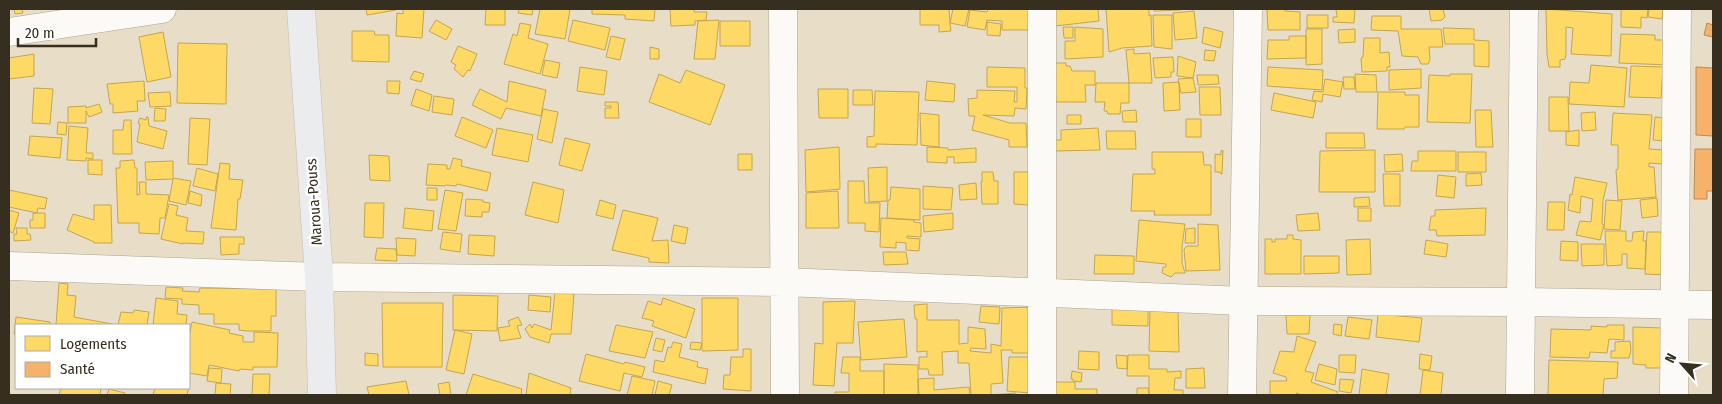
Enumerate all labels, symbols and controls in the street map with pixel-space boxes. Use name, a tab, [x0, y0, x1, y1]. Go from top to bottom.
scale bar	[18, 15, 95, 47]
text: 20 m	[25, 24, 55, 42]
street label: Maroua-Pouss	[302, 158, 326, 246]
legend	[15, 324, 190, 389]
text: Logements	[60, 335, 127, 353]
north arrow	[1657, 339, 1707, 389]
text: N	[1661, 351, 1680, 366]
text: Santé	[60, 360, 95, 378]

